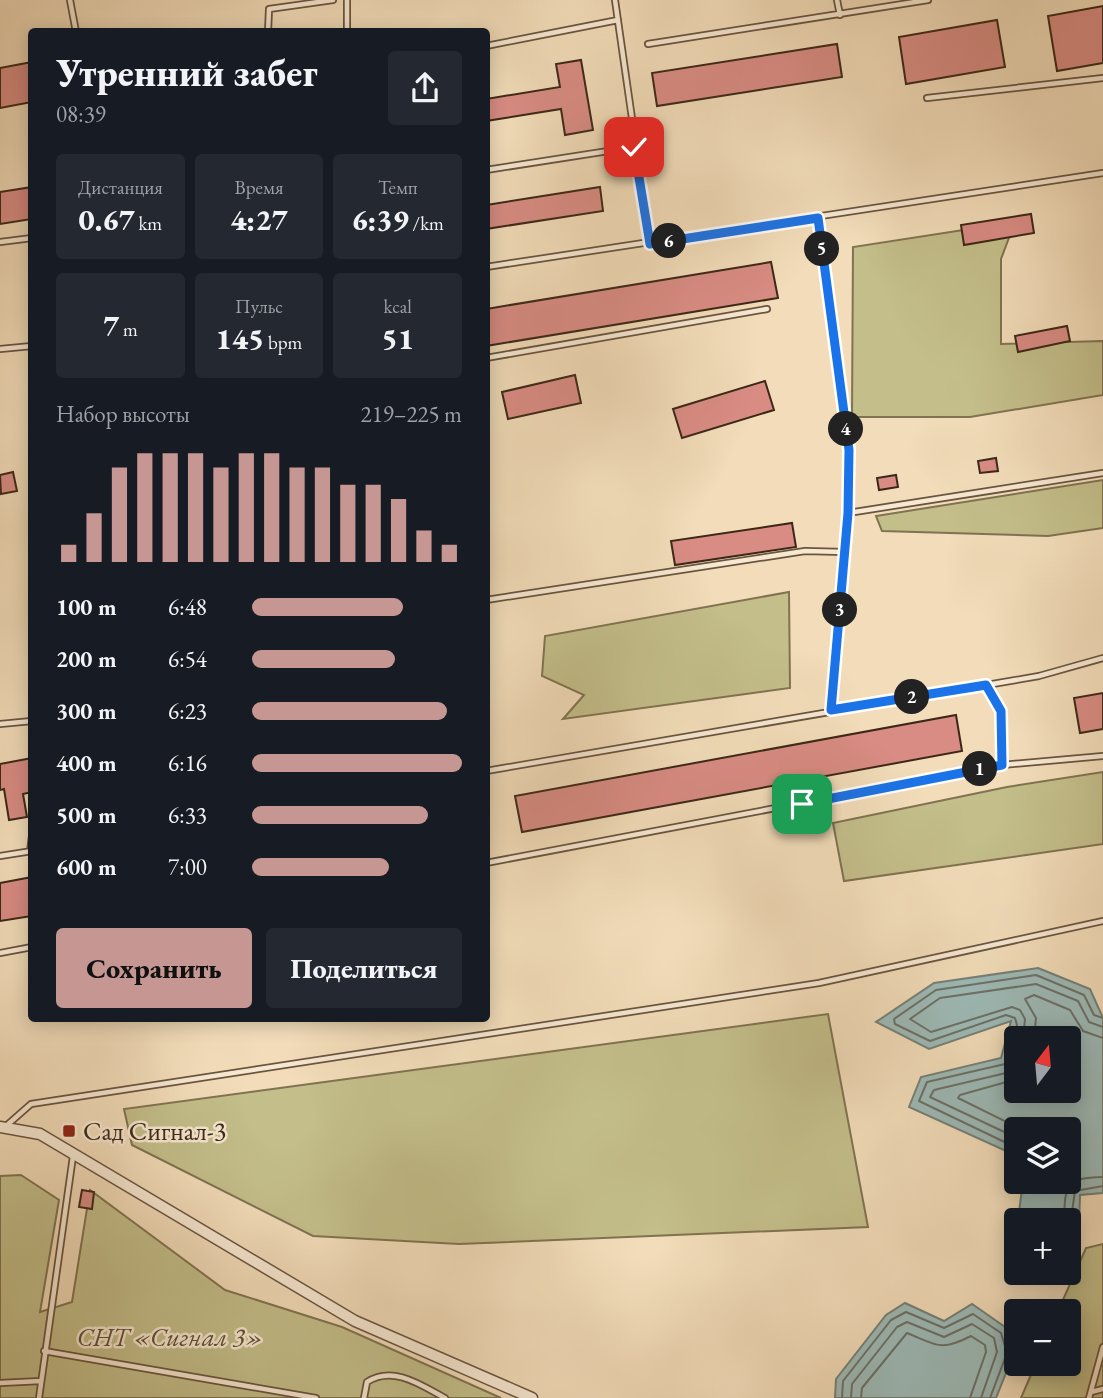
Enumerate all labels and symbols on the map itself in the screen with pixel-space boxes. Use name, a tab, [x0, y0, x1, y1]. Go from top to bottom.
pin	[604, 117, 664, 177]
pin: 6	[652, 224, 686, 258]
pin: 5	[804, 232, 840, 266]
pin: 4	[828, 412, 864, 446]
pin: 3	[822, 592, 858, 628]
pin: 2	[894, 680, 930, 714]
pin: 1	[962, 752, 998, 786]
pin	[772, 774, 832, 834]
north arrow	[1004, 1026, 1082, 1102]
place label: Сад Сигнал-3	[83, 1114, 226, 1148]
marker: Сад Сигнал-3	[61, 1123, 77, 1139]
park label: СНТ «Сигнал 3»	[77, 1320, 263, 1354]

